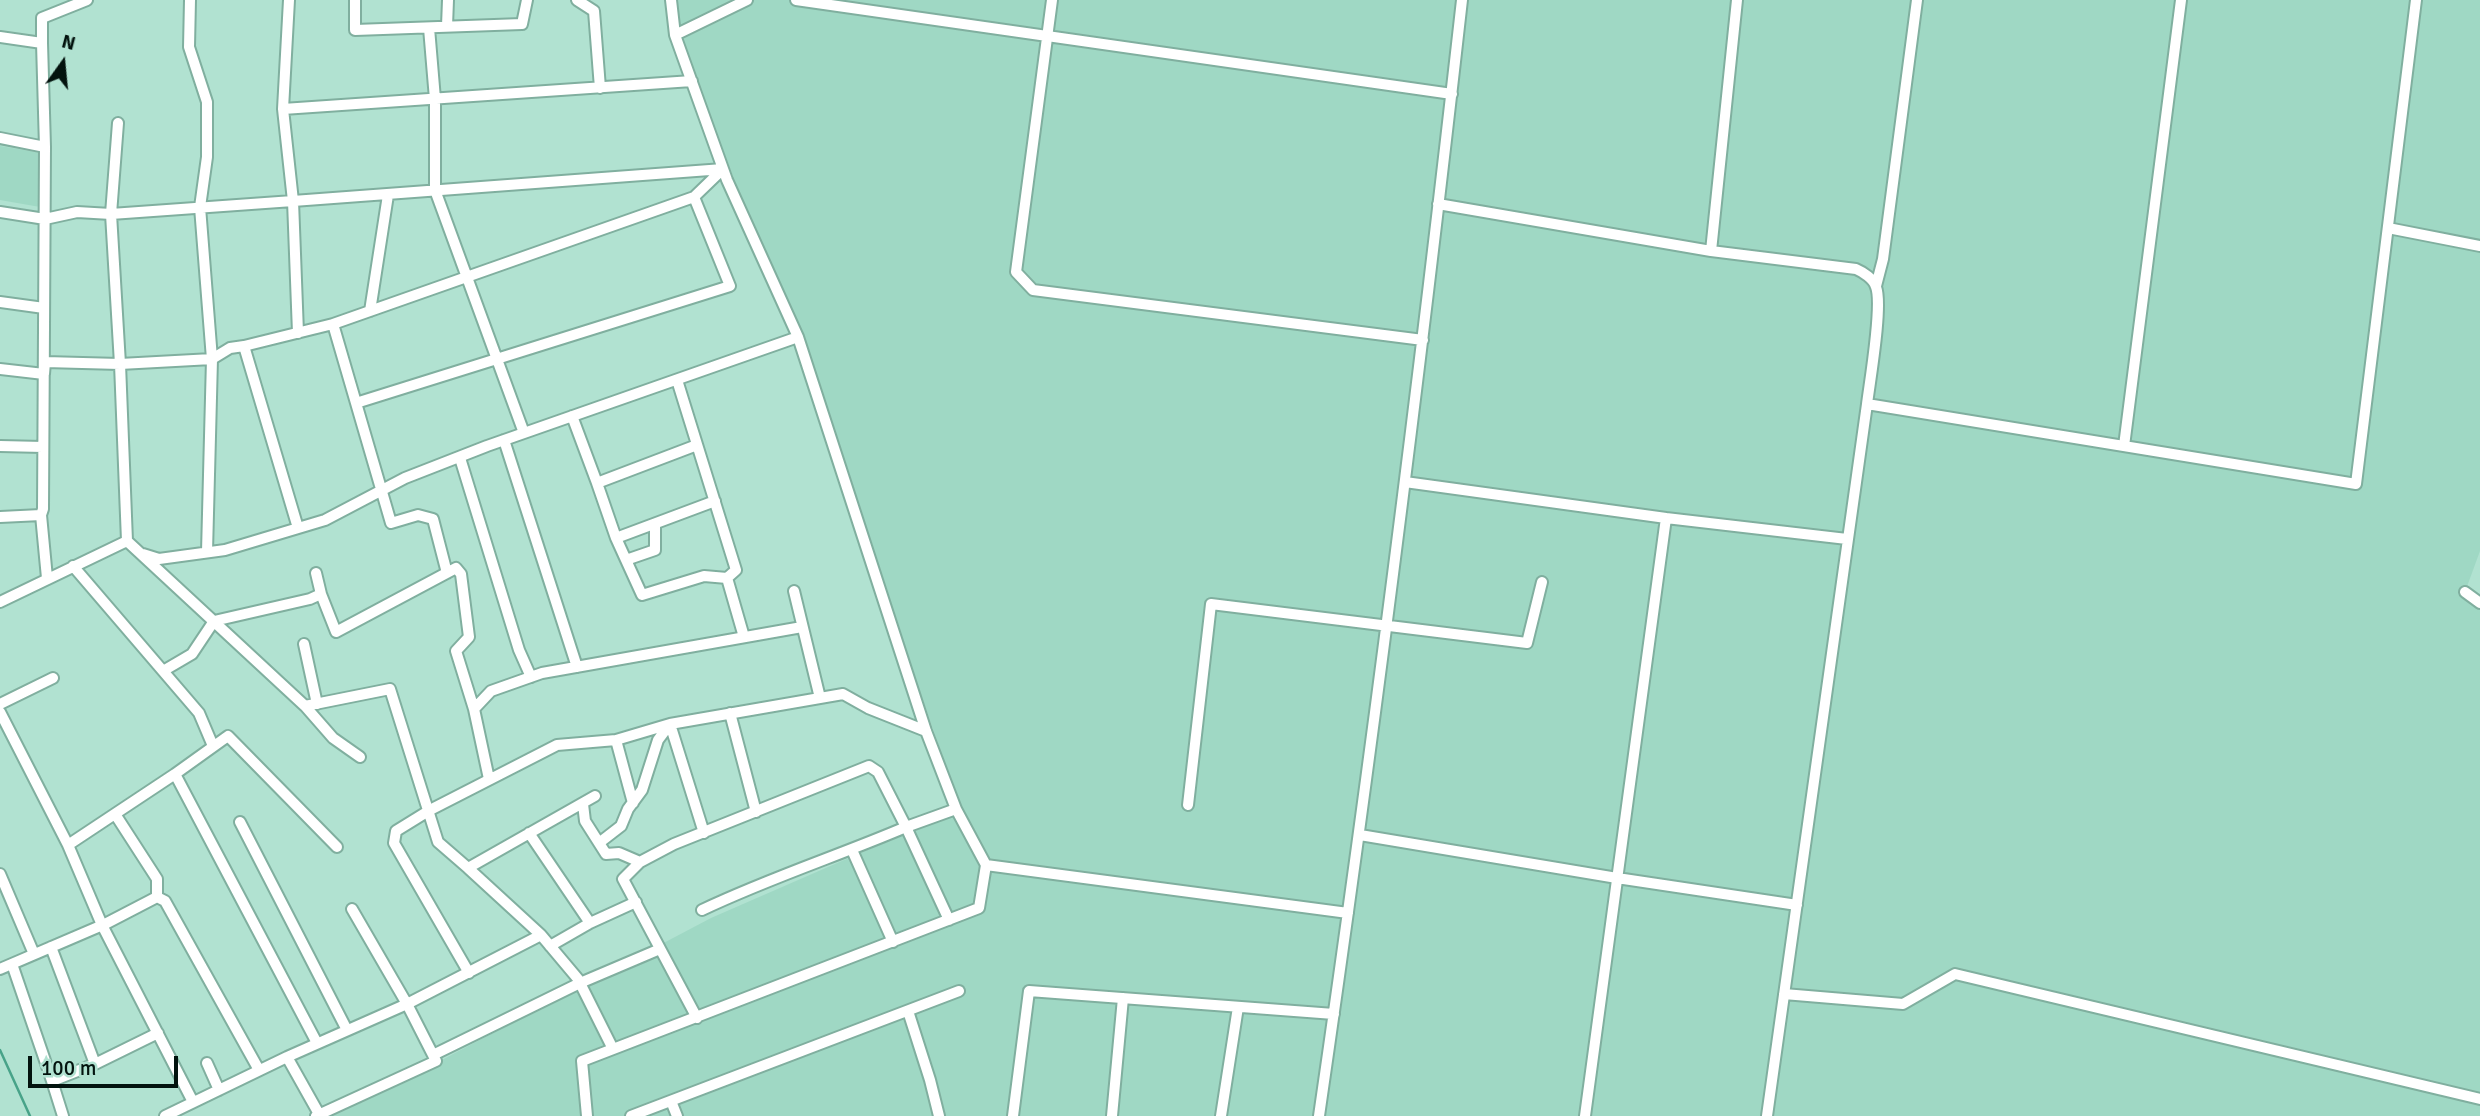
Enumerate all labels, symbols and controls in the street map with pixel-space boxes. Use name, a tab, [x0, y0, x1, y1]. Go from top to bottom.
north arrow	[28, 28, 98, 98]
text: N	[59, 29, 78, 56]
scale bar	[32, 1042, 182, 1086]
text: 100 m	[41, 1055, 96, 1081]

